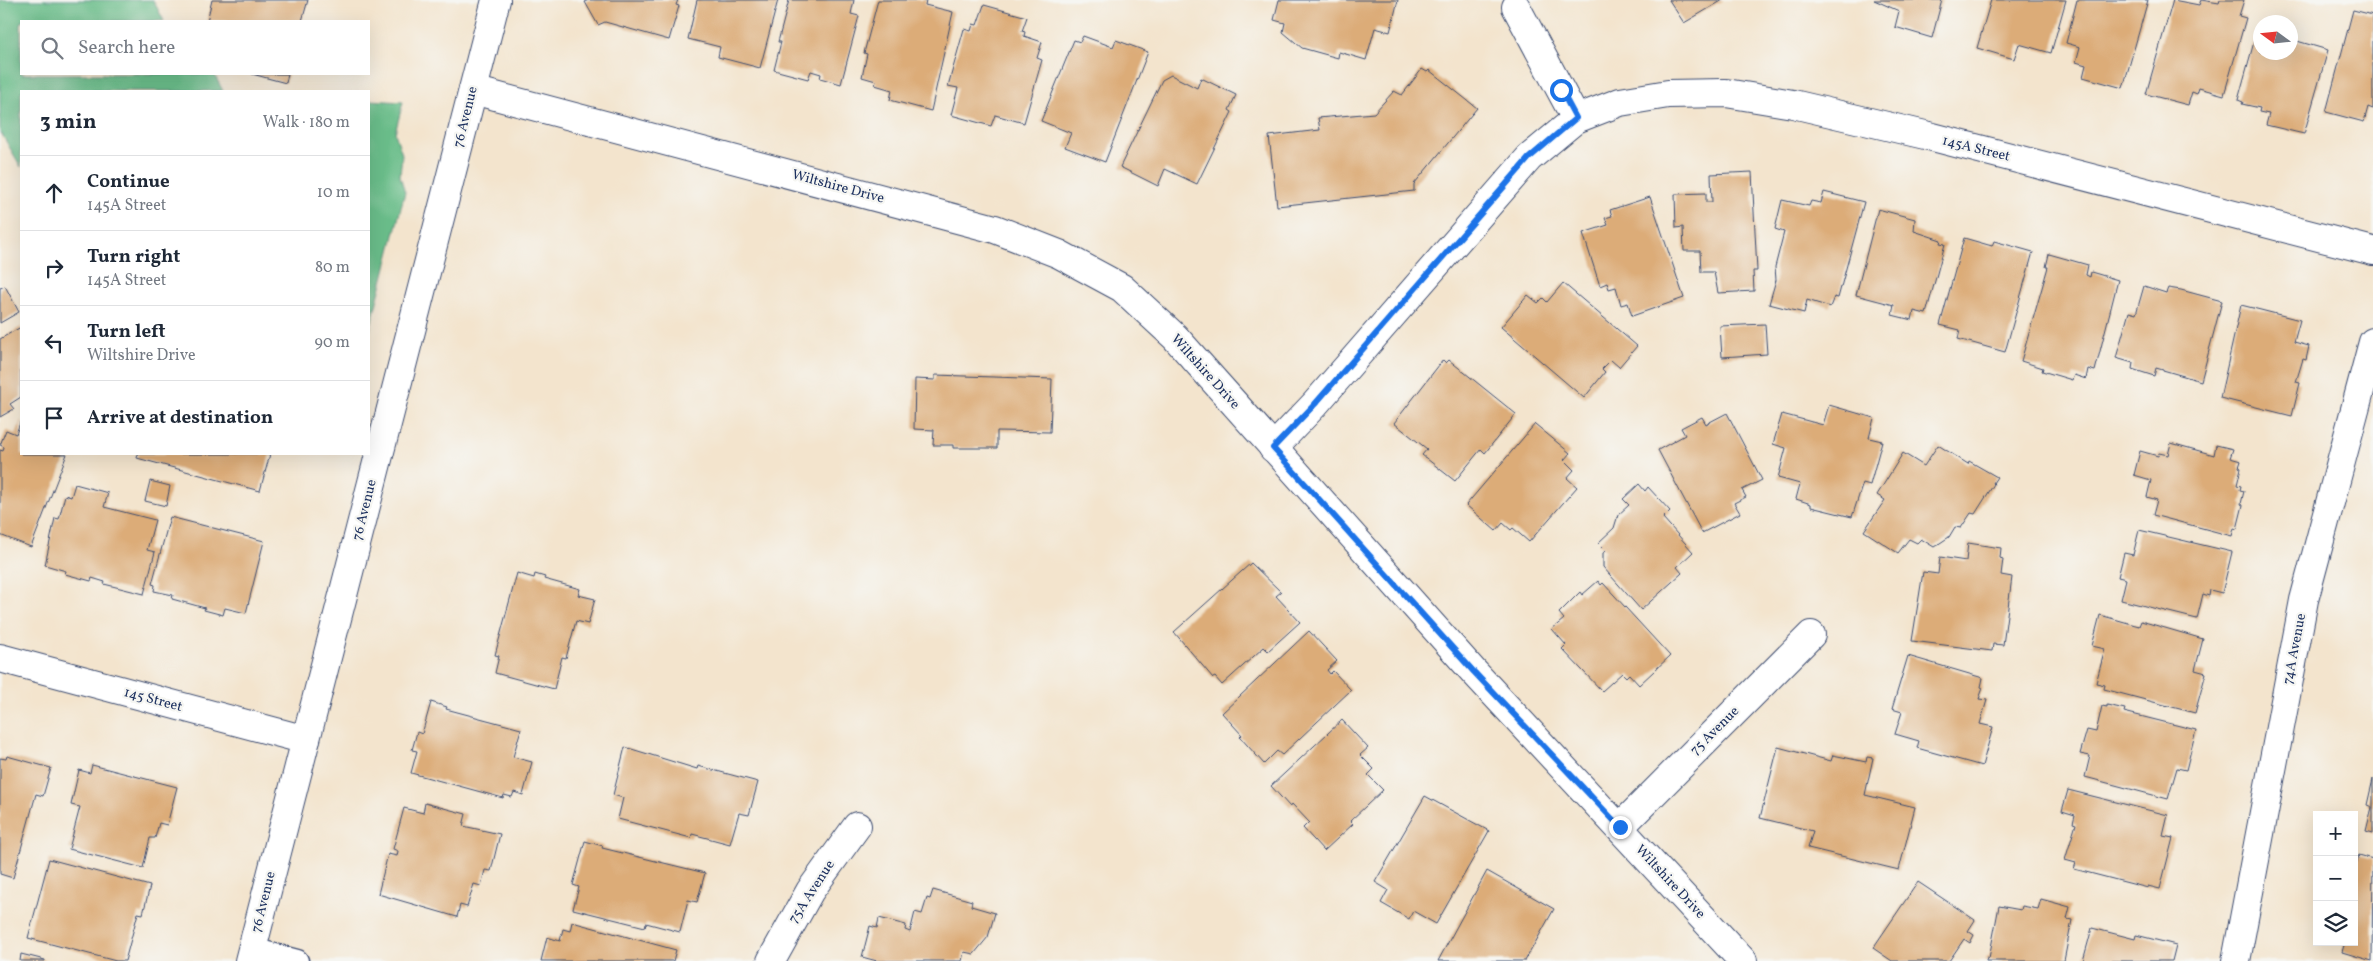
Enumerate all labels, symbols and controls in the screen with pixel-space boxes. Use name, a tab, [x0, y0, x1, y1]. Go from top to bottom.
north arrow	[2253, 15, 2298, 60]
search box	[20, 20, 370, 75]
icon: search	[38, 34, 66, 62]
text: Search here	[78, 35, 175, 61]
route start	[1550, 79, 1573, 102]
street label: 76 Avenue	[449, 84, 483, 150]
text: 3 min	[40, 108, 96, 137]
text: Walk · 180 m	[263, 112, 350, 134]
street label: 145A Street	[1940, 131, 2012, 167]
street label: Wiltshire Drive	[790, 166, 887, 209]
text: Continue	[87, 169, 170, 195]
icon: ahead	[40, 179, 68, 207]
text: 10 m	[317, 182, 350, 204]
text: 145A Street	[87, 195, 166, 217]
text: Turn right	[87, 244, 180, 270]
icon: right	[40, 254, 68, 282]
text: 80 m	[315, 257, 350, 279]
text: 145A Street	[87, 270, 166, 292]
text: Turn left	[87, 319, 166, 345]
icon: left	[40, 329, 68, 357]
street label: Wiltshire Drive	[1166, 330, 1244, 414]
text: 90 m	[314, 332, 350, 354]
text: Wiltshire Drive	[87, 345, 196, 367]
icon: arrive	[40, 404, 68, 432]
text: Arrive at destination	[87, 405, 273, 431]
street label: 76 Avenue	[348, 477, 382, 543]
street label: 74A Avenue	[2279, 611, 2311, 686]
street label: 145 Street	[122, 683, 184, 717]
street label: 75 Avenue	[1686, 702, 1744, 760]
map controls	[2313, 811, 2358, 946]
button: +	[2313, 811, 2358, 856]
route end	[1609, 816, 1632, 839]
street label: Wiltshire Drive	[1631, 841, 1710, 923]
street label: 75A Avenue	[784, 856, 840, 927]
button: −	[2313, 856, 2358, 901]
street label: 76 Avenue	[247, 869, 281, 935]
button: layers	[2313, 901, 2358, 946]

